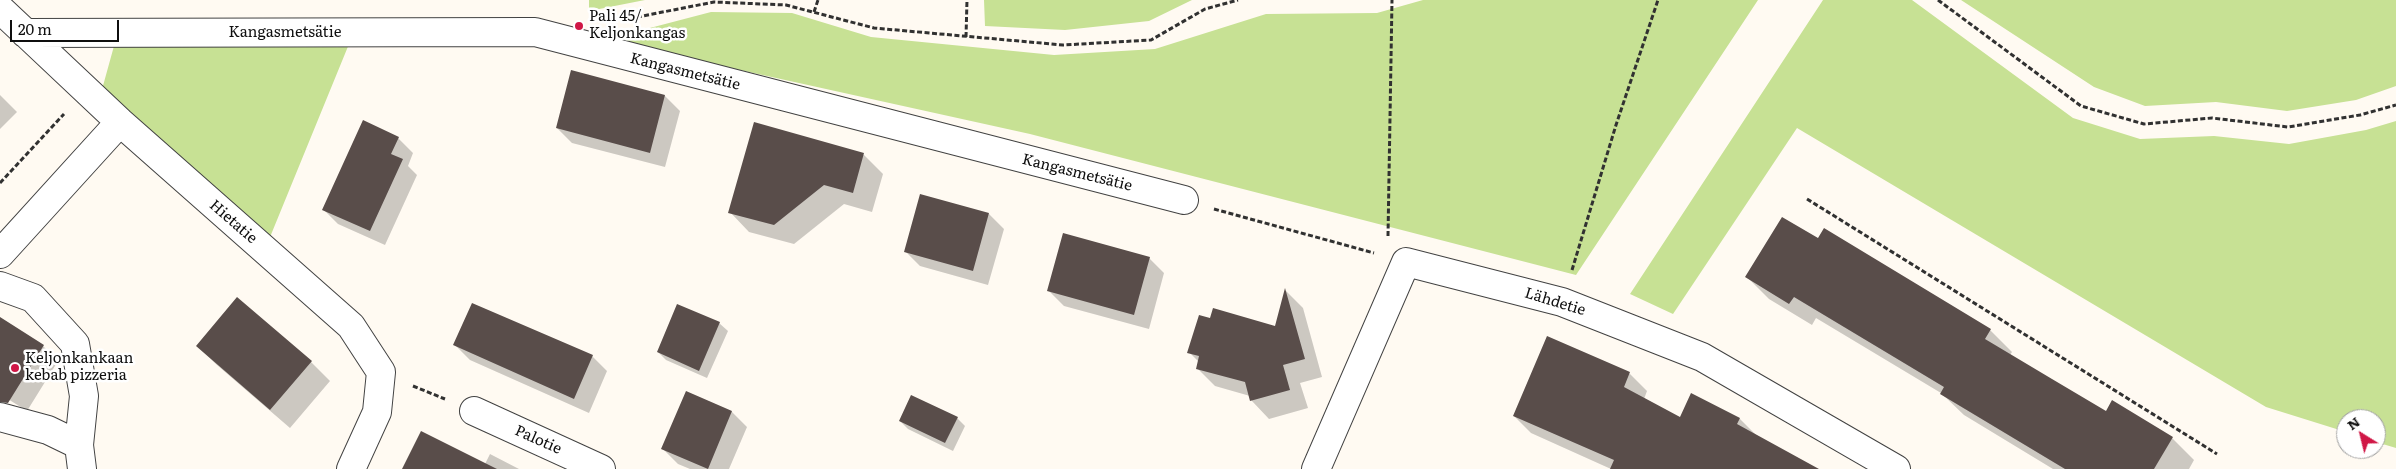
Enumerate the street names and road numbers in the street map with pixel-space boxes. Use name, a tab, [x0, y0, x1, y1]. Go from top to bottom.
street label: Kangasmetsätie	[229, 24, 341, 42]
street label: Kangasmetsätie	[628, 50, 742, 94]
street label: Kangasmetsätie	[1020, 151, 1134, 195]
street label: Hietatie	[205, 196, 261, 248]
street label: Lähdetie	[1522, 284, 1588, 320]
street label: Palotie	[512, 422, 564, 458]

